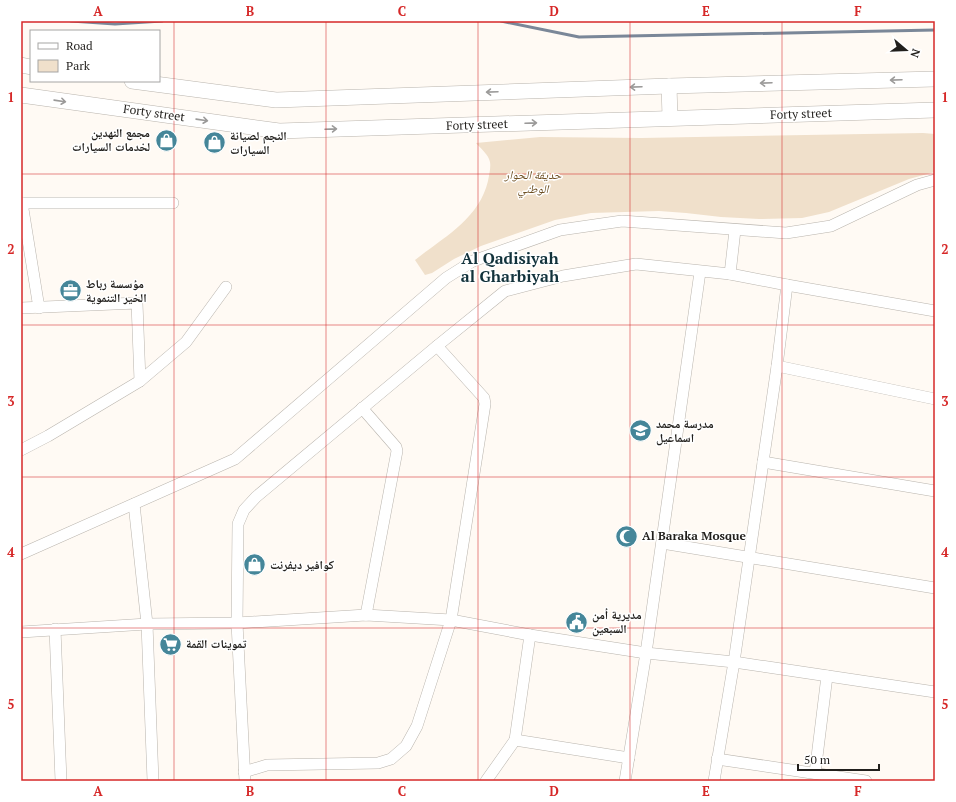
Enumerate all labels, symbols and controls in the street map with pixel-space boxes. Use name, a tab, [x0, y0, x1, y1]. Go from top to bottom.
text: A	[93, 2, 103, 20]
text: B	[246, 2, 254, 20]
text: C	[398, 2, 406, 20]
text: D	[549, 2, 559, 20]
text: E	[702, 2, 710, 20]
text: F	[854, 2, 862, 20]
legend	[30, 30, 160, 82]
north arrow	[886, 30, 926, 70]
text: Road	[66, 38, 93, 53]
text: N	[907, 47, 923, 60]
text: Park	[66, 58, 91, 73]
one-way arrow	[890, 76, 903, 83]
one-way arrow	[760, 80, 773, 87]
one-way arrow	[630, 83, 643, 91]
text: 1	[7, 88, 15, 106]
text: 1	[941, 88, 949, 106]
one-way arrow	[486, 89, 499, 96]
one-way arrow	[53, 97, 66, 105]
street label: Forty street	[122, 101, 186, 124]
street label: Forty street	[770, 105, 833, 122]
one-way arrow	[195, 116, 208, 124]
street label: Forty street	[446, 116, 509, 133]
one-way arrow	[524, 119, 537, 127]
place label: مجمع النهدين لخدمات السيارات	[72, 125, 150, 154]
one-way arrow	[324, 125, 337, 133]
shop icon: مجمع النهدين لخدمات السيارات	[153, 127, 179, 153]
place label: النجم لصيانة السيارات	[230, 128, 287, 157]
shop icon: النجم لصيانة السيارات	[202, 130, 228, 156]
park label: حديقة الحوار الوطني	[504, 167, 562, 199]
text: 2	[7, 240, 15, 258]
text: 2	[941, 240, 949, 258]
district label: Al Qadisiyah al Gharbiyah	[461, 247, 560, 287]
place label: مؤسسة رباط الخير التنموية	[86, 276, 147, 305]
office icon: مؤسسة رباط الخير التنموية	[57, 278, 83, 304]
text: 3	[7, 392, 15, 410]
text: 3	[941, 392, 949, 410]
place label: مدرسة محمد اسماعيل	[656, 416, 714, 446]
school or university icon: مدرسة محمد اسماعيل	[628, 418, 654, 444]
mosque icon: Al Baraka Mosque	[613, 523, 639, 549]
place label: Al Baraka Mosque	[642, 528, 746, 543]
text: 4	[7, 543, 15, 561]
text: 4	[941, 543, 949, 561]
shop icon: كوافير ديفرنت	[241, 552, 267, 578]
place label: كوافير ديفرنت	[270, 557, 335, 572]
place label: مديرية أمن السبعين	[592, 607, 642, 637]
public building icon: مديرية أمن السبعين	[563, 609, 589, 635]
supermarket icon: تموينات القمة	[158, 631, 184, 657]
place label: تموينات القمة	[186, 636, 247, 651]
text: 5	[7, 695, 15, 713]
text: 5	[941, 695, 949, 713]
scale bar	[798, 746, 879, 772]
text: 50 m	[804, 752, 831, 767]
text: A	[93, 782, 103, 800]
text: B	[246, 782, 254, 800]
text: C	[398, 782, 406, 800]
text: D	[549, 782, 559, 800]
text: E	[702, 782, 710, 800]
text: F	[854, 782, 862, 800]

